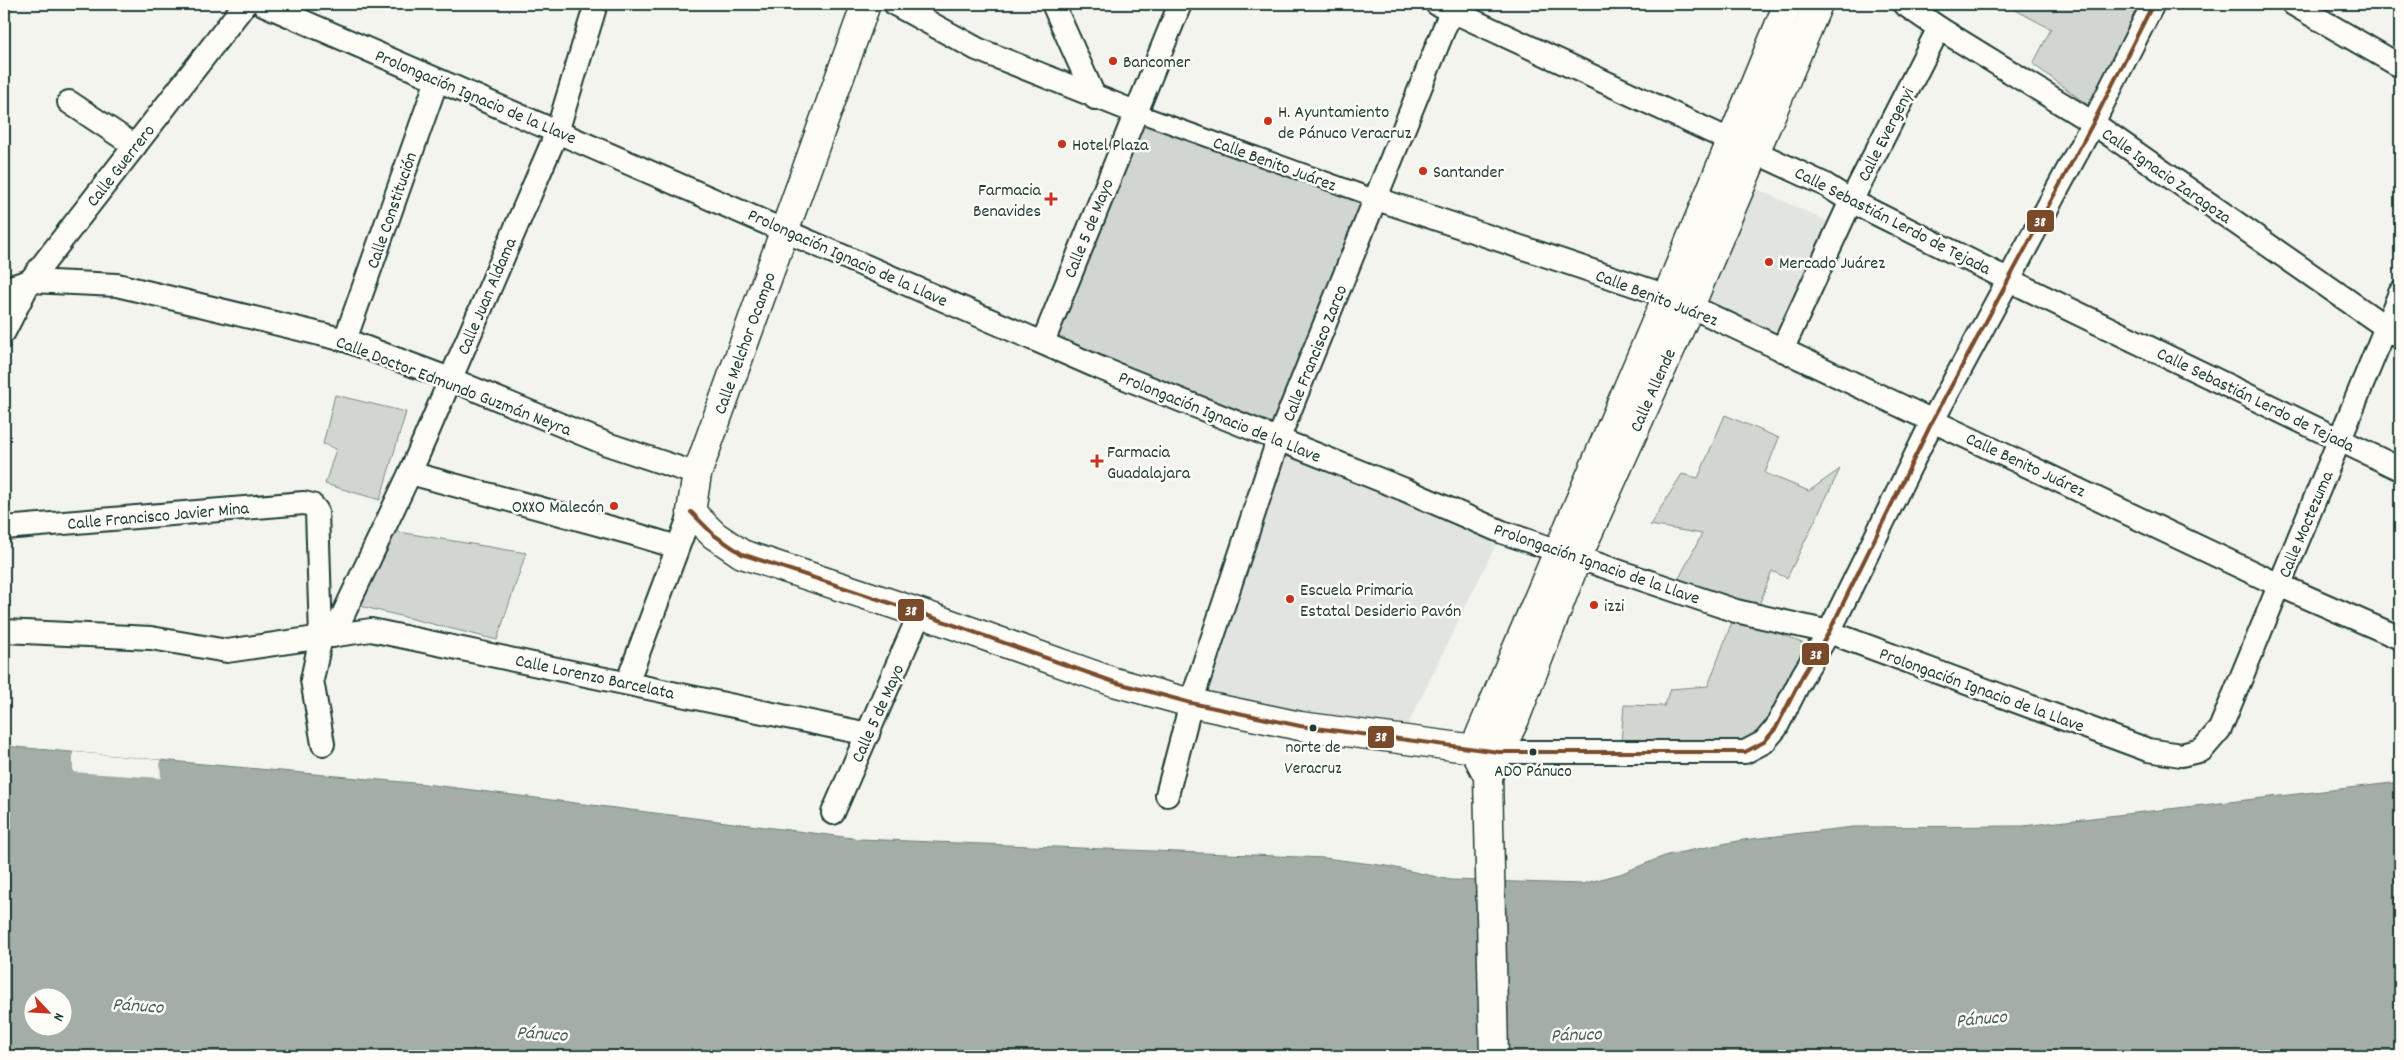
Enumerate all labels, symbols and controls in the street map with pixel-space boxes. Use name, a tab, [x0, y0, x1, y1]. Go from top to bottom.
street label: Prolongación Ignacio de la Llave	[370, 44, 580, 152]
place label: Bancomer	[1123, 51, 1191, 76]
marker: Bancomer	[1107, 55, 1119, 67]
street label: Calle Evergenyi	[1853, 84, 1922, 187]
place label: H. Ayuntamiento de Pánuco Veracruz	[1278, 101, 1411, 147]
marker: H. Ayuntamiento de Pánuco Veracruz	[1262, 115, 1274, 127]
street label: Calle Guerrero	[82, 120, 162, 213]
street label: Calle Ignacio Zaragoza	[2096, 123, 2236, 232]
street label: Calle Benito Juárez	[1209, 131, 1339, 199]
place label: Hotel Plaza	[1072, 134, 1149, 159]
marker: Hotel Plaza	[1056, 138, 1068, 150]
street label: Calle Constitución	[362, 149, 425, 273]
place label: Santander	[1433, 161, 1504, 186]
street label: Calle Sebastián Lerdo de Tejada	[1789, 162, 1995, 283]
marker: Santander	[1417, 165, 1429, 177]
street label: Calle 5 de Mayo	[1059, 175, 1122, 282]
place label: Farmacia Benavides	[973, 179, 1042, 225]
marker: Farmacia Benavides	[1045, 193, 1057, 205]
street label: Prolongación Ignacio de la Llave	[743, 204, 951, 315]
line badge: 38	[2026, 209, 2055, 233]
text: 38	[2034, 213, 2046, 233]
street label: Calle Juan Aldama	[452, 234, 524, 359]
place label: Mercado Juárez	[1779, 252, 1885, 277]
marker: Mercado Juárez	[1763, 256, 1775, 268]
street label: Calle Benito Juárez	[1591, 264, 1721, 334]
street label: Calle Melchor Ocampo	[709, 269, 784, 418]
street label: Calle Francisco Zarco	[1278, 282, 1355, 426]
street label: Calle Doctor Edmundo Guzmán Neyra	[332, 331, 575, 444]
street label: Calle Sebastián Lerdo de Tejada	[2152, 342, 2358, 460]
street label: Calle Allende	[1625, 345, 1684, 437]
street label: Prolongación Ignacio de la Llave	[1114, 366, 1324, 470]
street label: Calle Benito Juárez	[1961, 428, 2089, 505]
place label: Farmacia Guadalajara	[1107, 441, 1191, 487]
marker: Farmacia Guadalajara	[1091, 455, 1103, 467]
street label: Calle Moctezuma	[2274, 467, 2341, 582]
place label: OXXO Malecón	[512, 496, 604, 521]
street label: Calle Francisco Javier Mina	[66, 497, 251, 538]
marker: OXXO Malecón	[608, 500, 620, 512]
street label: Prolongación Ignacio de la Llave	[1490, 518, 1703, 612]
place label: Escuela Primaria Estatal Desiderio Pavón	[1300, 579, 1461, 625]
marker: Escuela Primaria Estatal Desiderio Pavón	[1284, 593, 1296, 605]
place label: izzi	[1604, 595, 1624, 620]
line badge: 38	[897, 598, 925, 622]
marker: izzi	[1588, 599, 1600, 611]
text: 38	[905, 602, 917, 622]
line badge: 38	[1801, 642, 1830, 666]
street label: Prolongación Ignacio de la Llave	[1875, 643, 2087, 740]
text: 38	[1810, 646, 1822, 666]
street label: Calle Lorenzo Barcelata	[513, 649, 677, 708]
street label: Calle 5 de Mayo	[846, 661, 912, 767]
marker: norte de Veracruz	[1308, 723, 1318, 733]
line badge: 38	[1367, 725, 1395, 749]
text: 38	[1375, 728, 1387, 748]
place label: norte de Veracruz	[1285, 737, 1342, 782]
marker: ADO Pánuco	[1528, 747, 1538, 757]
place label: ADO Pánuco	[1494, 761, 1572, 785]
north arrow	[22, 988, 72, 1038]
water label: Pánuco	[111, 992, 166, 1023]
water label: Pánuco	[1955, 1005, 2010, 1036]
text: N	[47, 1009, 68, 1024]
water label: Pánuco	[515, 1020, 570, 1051]
water label: Pánuco	[1550, 1022, 1604, 1051]

